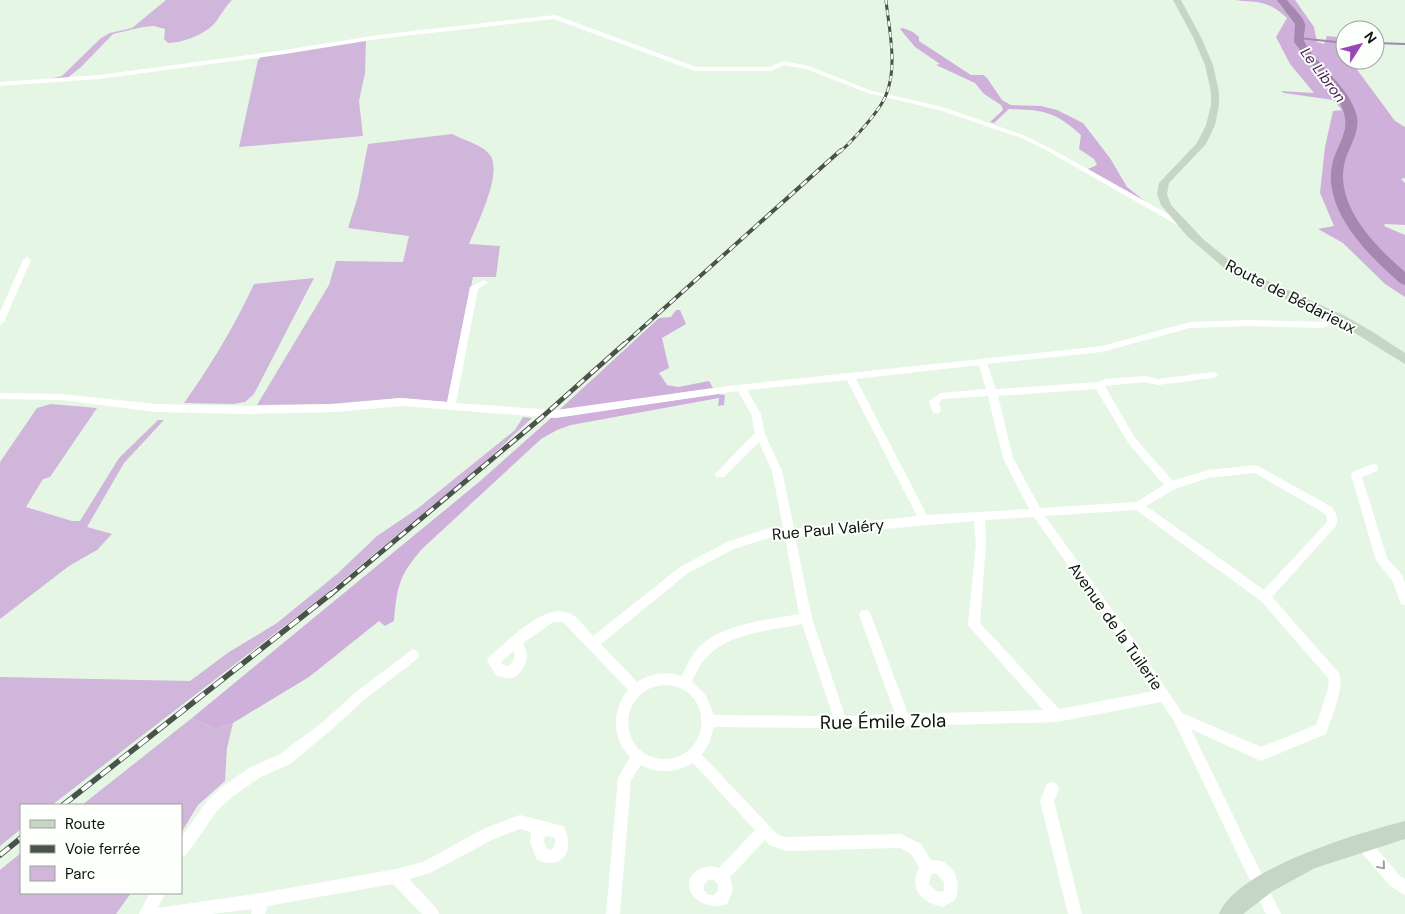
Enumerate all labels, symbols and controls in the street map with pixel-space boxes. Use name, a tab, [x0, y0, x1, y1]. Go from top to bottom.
north arrow	[1335, 20, 1385, 70]
text: N	[1360, 28, 1381, 47]
water label: Le Libron	[1296, 43, 1350, 107]
street label: Route de Bédarieux	[1222, 254, 1360, 338]
street label: Rue Paul Valéry	[771, 514, 885, 545]
street label: Avenue de la Tuilerie	[1064, 558, 1168, 694]
street label: Rue Émile Zola	[820, 708, 946, 735]
legend	[20, 804, 182, 894]
text: Route	[65, 814, 105, 834]
text: Voie ferrée	[65, 839, 140, 859]
one-way arrow	[1376, 860, 1384, 869]
text: Parc	[65, 864, 95, 884]

